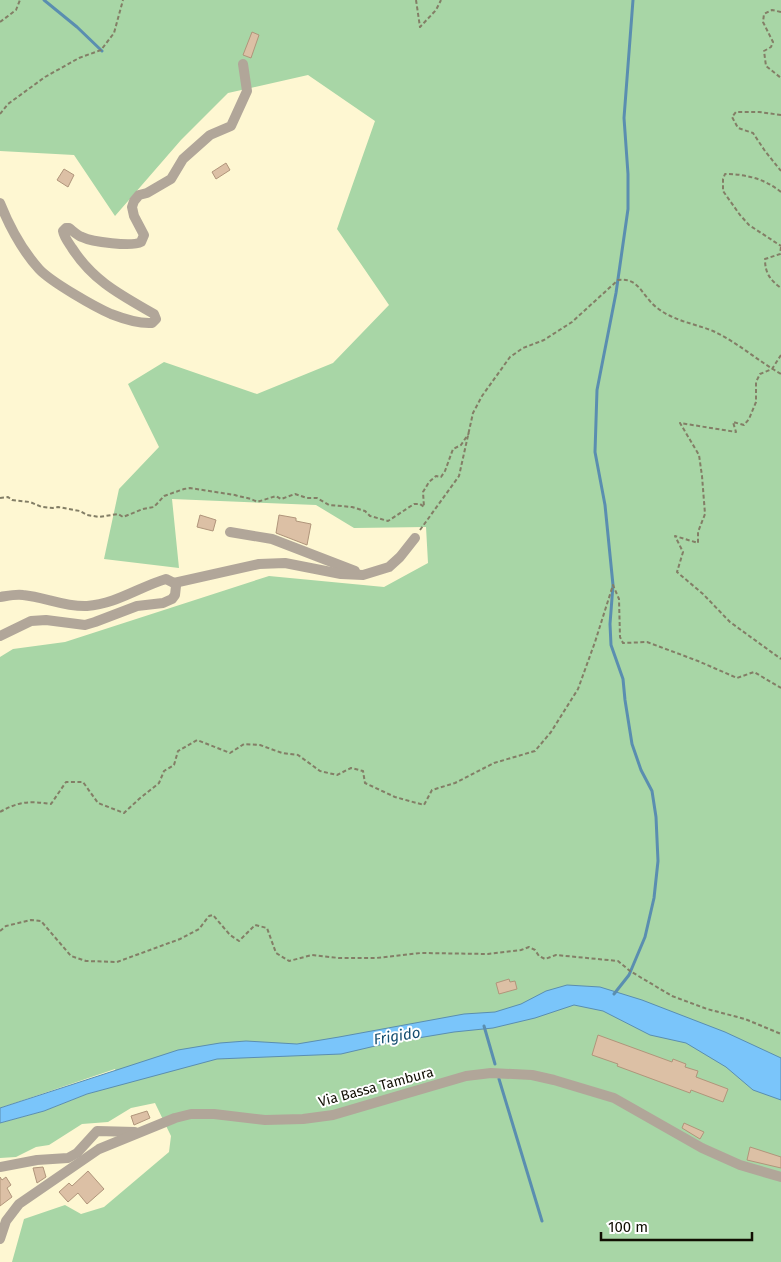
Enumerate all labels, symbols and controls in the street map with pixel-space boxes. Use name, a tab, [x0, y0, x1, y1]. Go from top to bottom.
water label: Frigido	[372, 1023, 422, 1049]
street label: Via Bassa Tambura	[317, 1063, 435, 1111]
scale bar	[601, 1210, 752, 1242]
text: 100 m	[608, 1218, 648, 1236]

